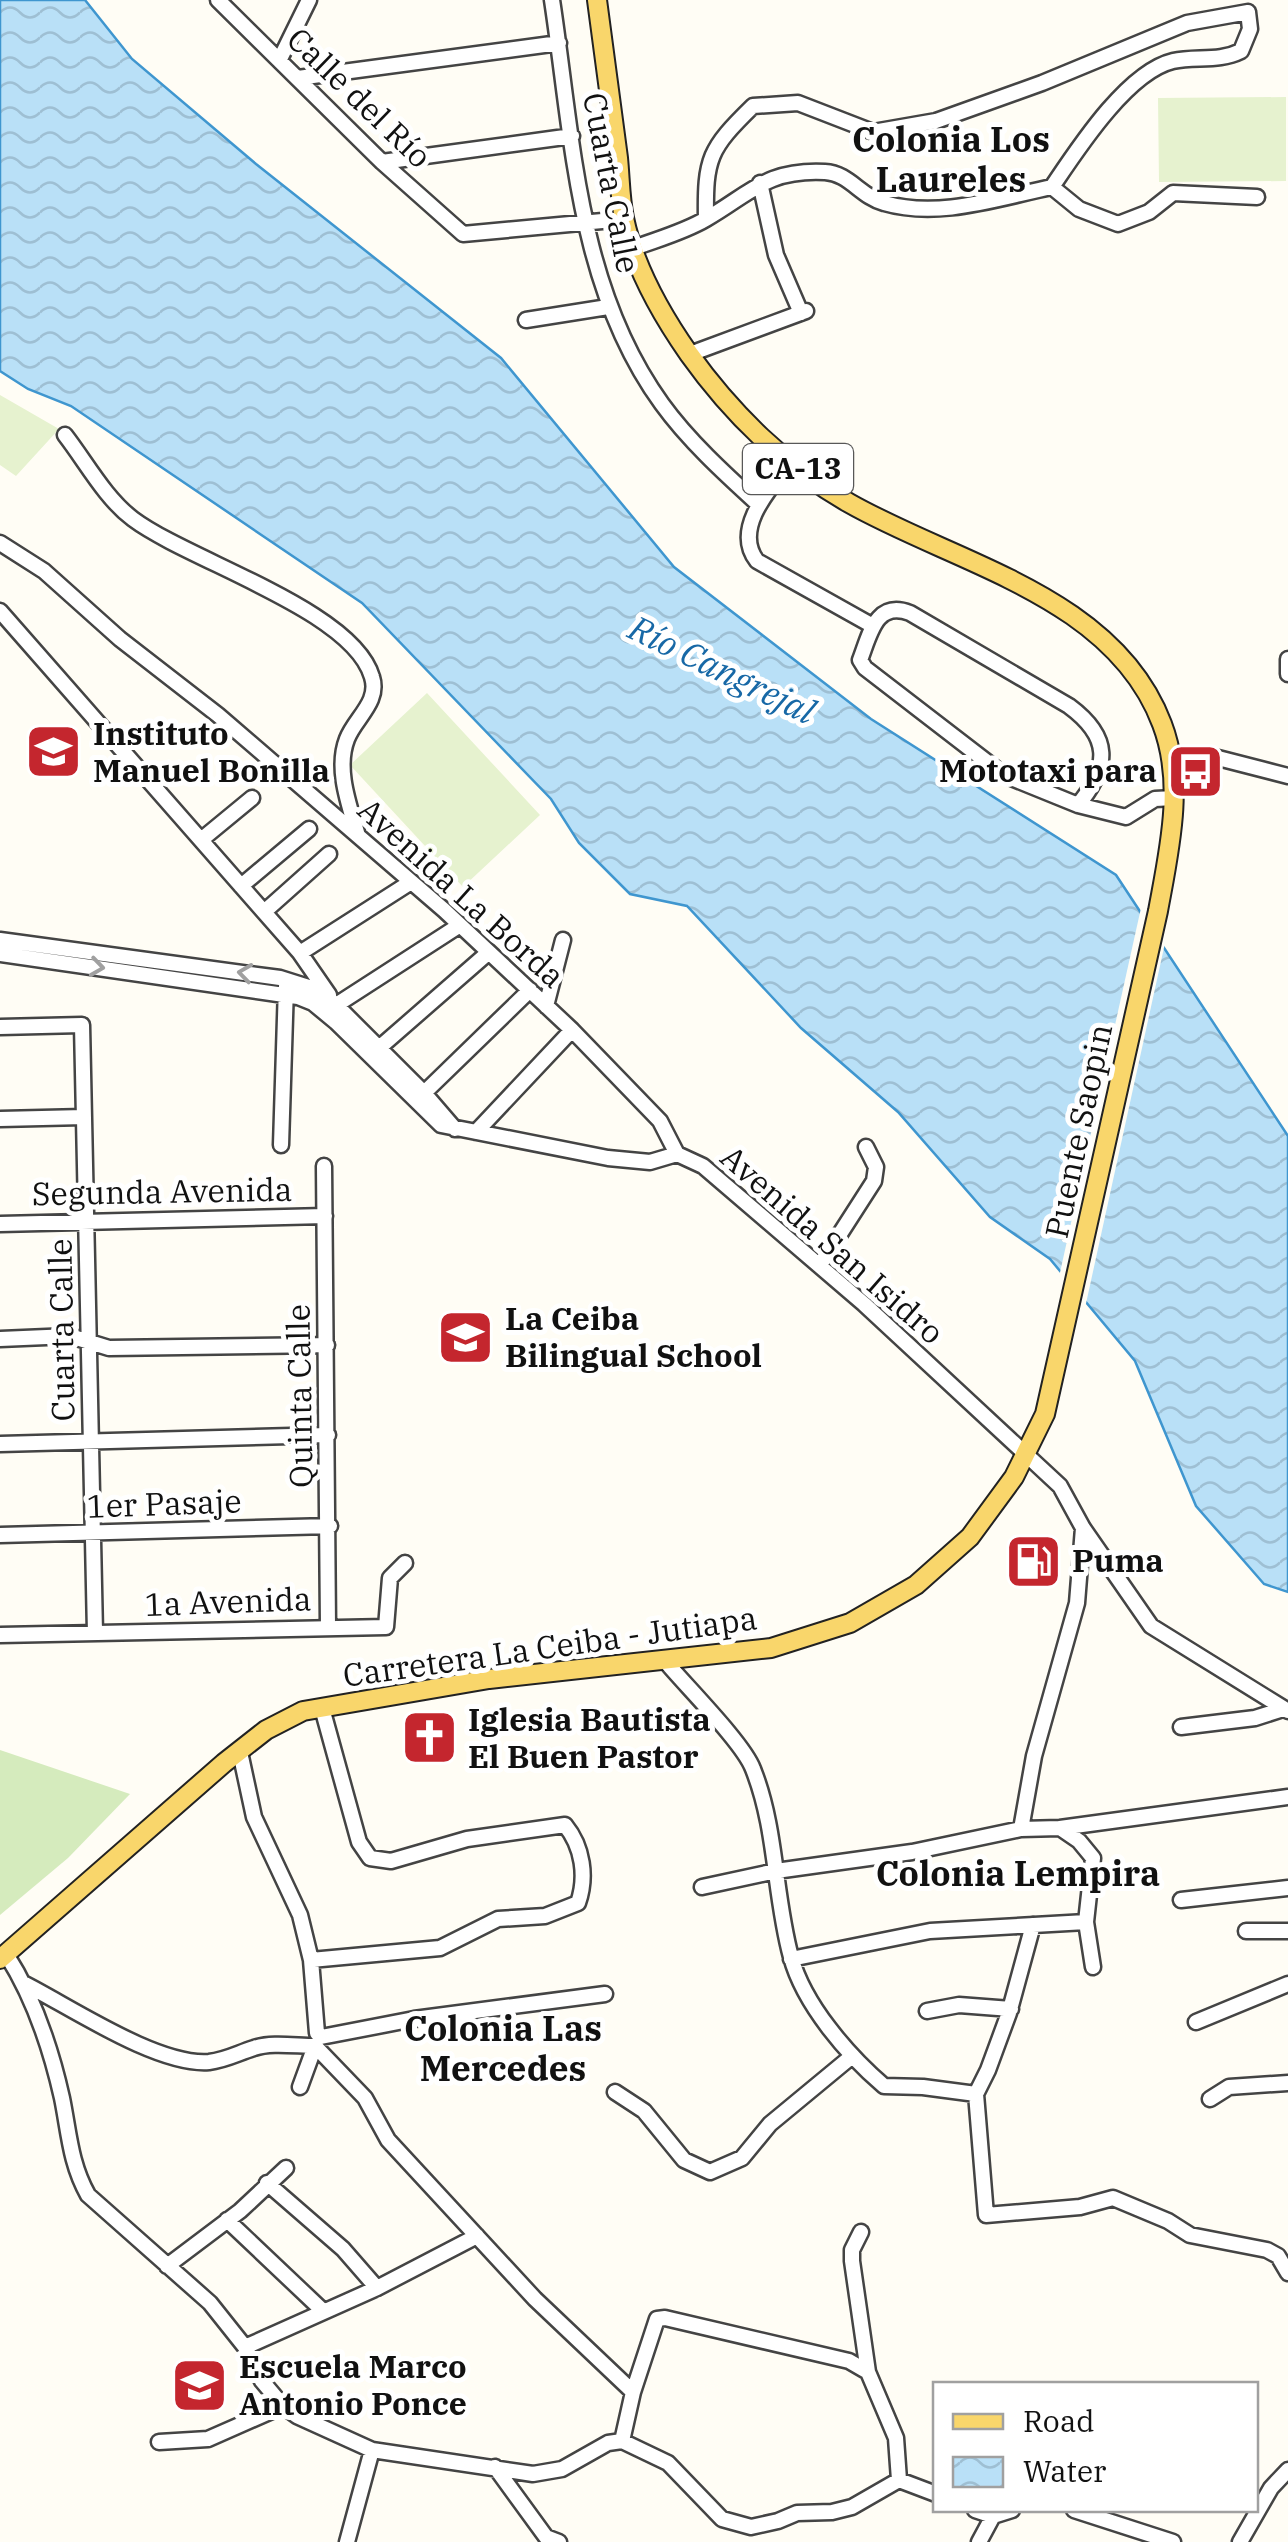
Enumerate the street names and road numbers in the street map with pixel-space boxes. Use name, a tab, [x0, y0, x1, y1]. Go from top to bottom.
street label: Calle del Río	[279, 18, 441, 177]
street label: Cuarta Calle	[574, 89, 650, 277]
road number: CA-13	[743, 444, 853, 494]
street label: Avenida La Borda	[349, 788, 574, 996]
street label: Puente Saopin	[1035, 1020, 1121, 1242]
street label: Avenida San Isidro	[712, 1136, 953, 1353]
street label: Segunda Avenida	[31, 1168, 293, 1214]
street label: Cuarta Calle	[38, 1238, 84, 1422]
street label: Quinta Calle	[276, 1304, 322, 1488]
street label: 1er Pasaje	[86, 1479, 242, 1527]
street label: 1a Avenida	[144, 1577, 312, 1625]
street label: Carretera La Ceiba - Jutiapa	[340, 1596, 759, 1696]

